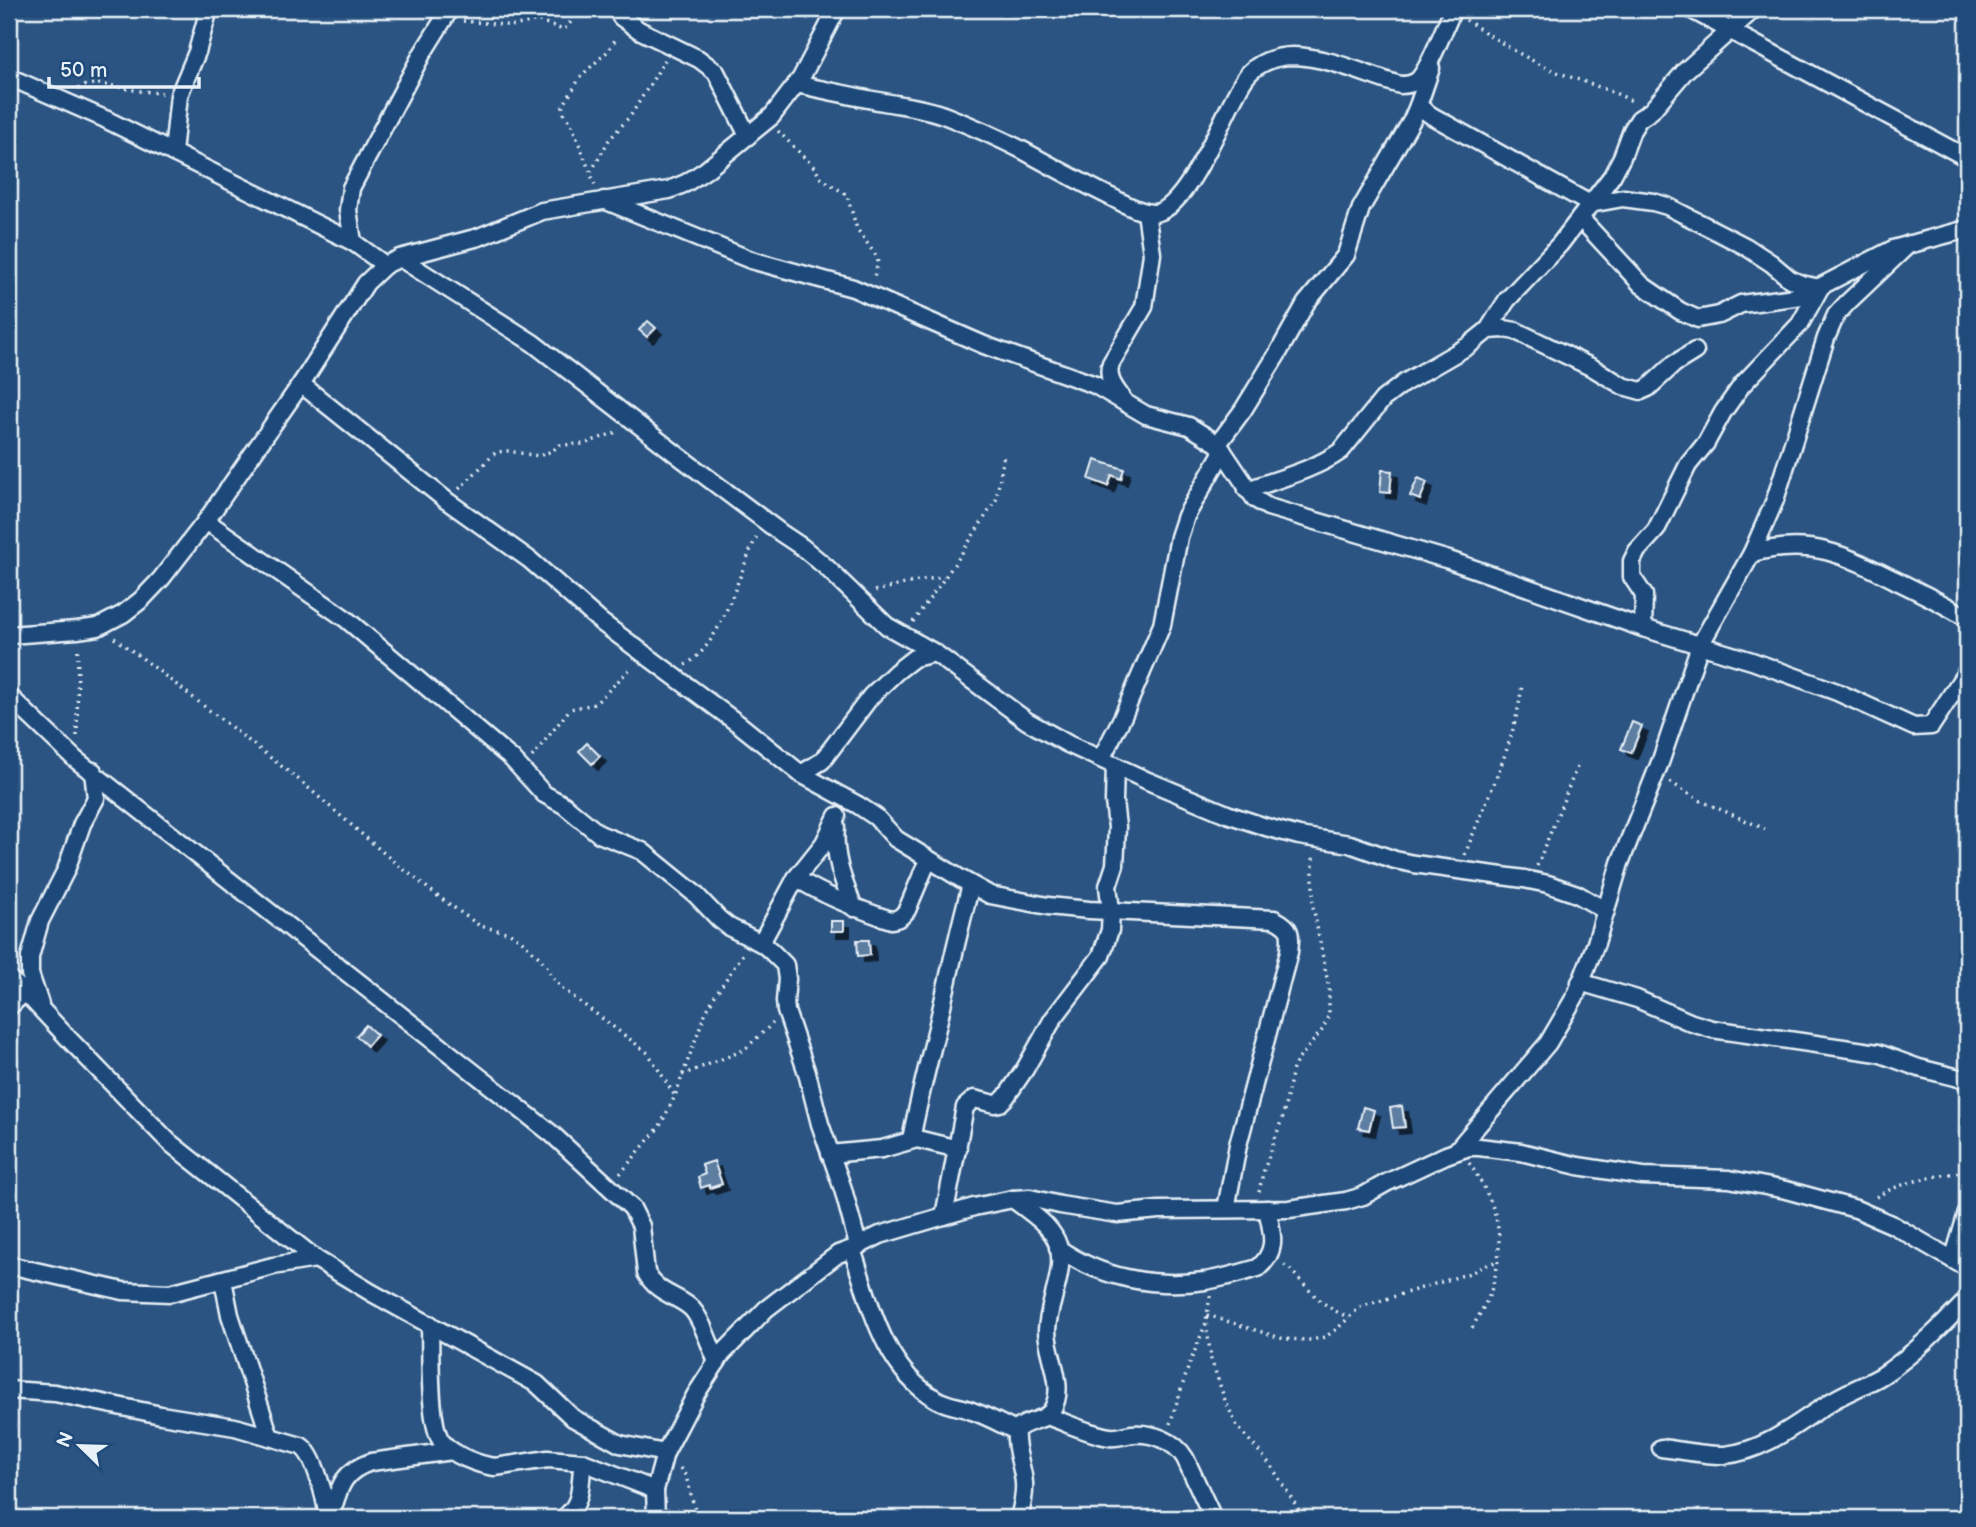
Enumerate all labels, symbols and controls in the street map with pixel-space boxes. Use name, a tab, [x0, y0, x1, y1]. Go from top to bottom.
scale bar	[49, 46, 200, 90]
text: 50 m	[60, 58, 107, 83]
north arrow	[46, 1412, 116, 1482]
text: N	[52, 1429, 79, 1451]

